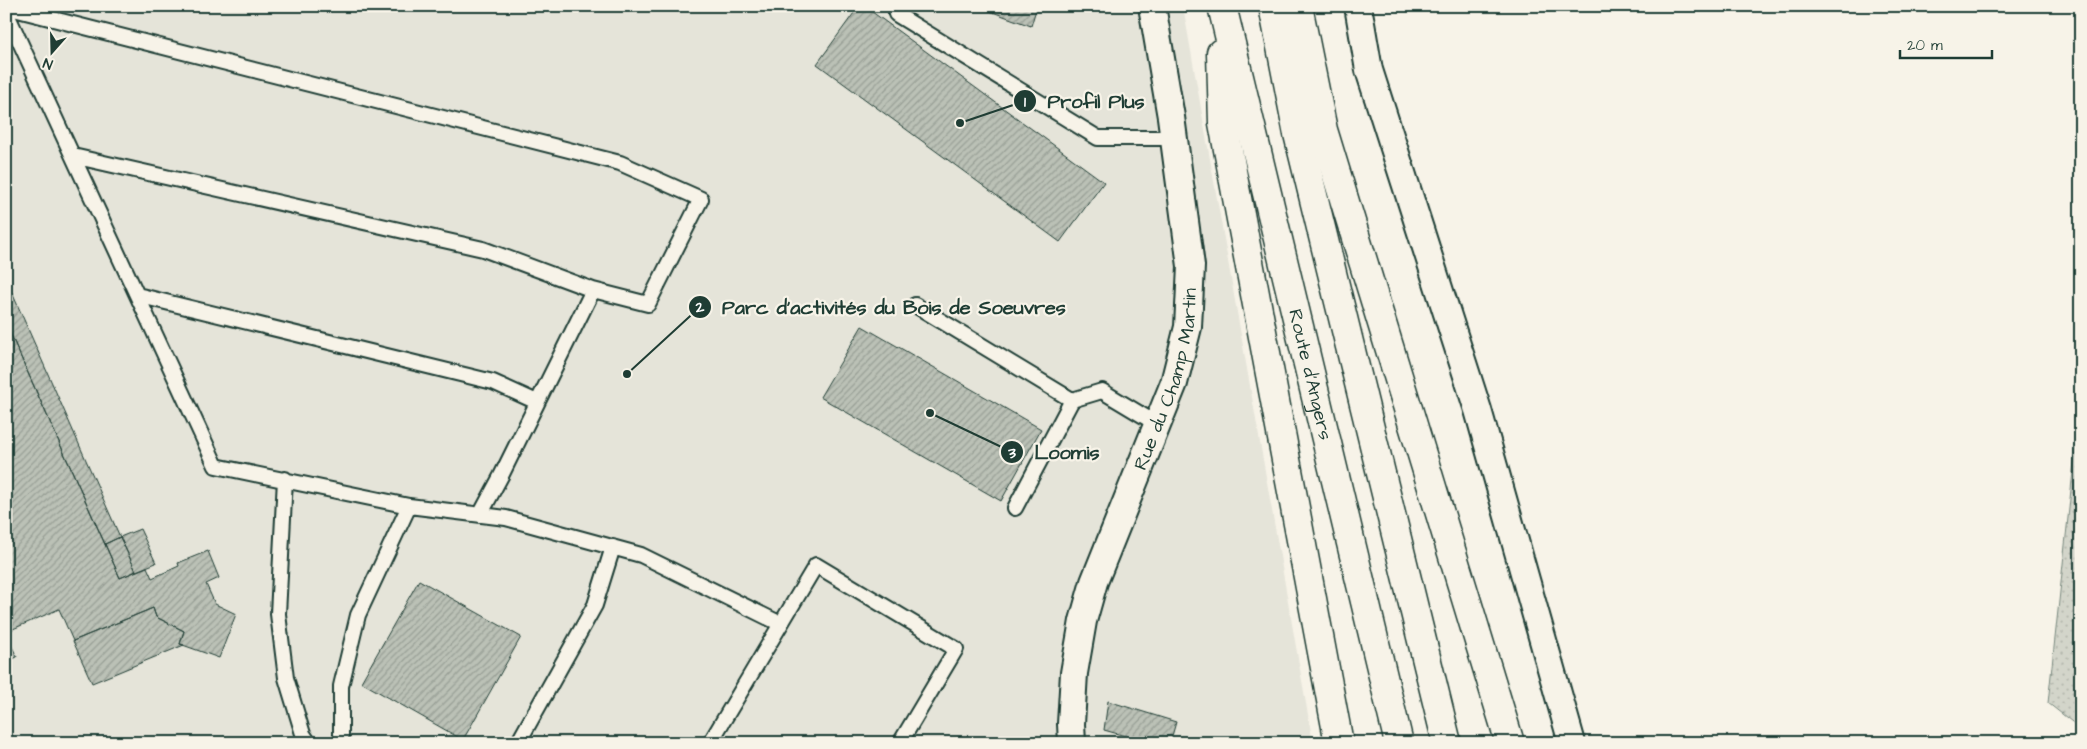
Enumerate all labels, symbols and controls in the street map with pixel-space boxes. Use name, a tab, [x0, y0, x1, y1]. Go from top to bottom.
north arrow	[28, 28, 78, 78]
scale bar	[1900, 28, 1992, 60]
text: 20 m	[1907, 35, 1943, 56]
text: N	[40, 52, 55, 74]
callout: Profil Plus	[1013, 84, 1155, 119]
text: Profil Plus	[1047, 88, 1145, 116]
text: 1	[1024, 92, 1026, 113]
street label: Rue du Champ Martin	[1127, 287, 1203, 474]
callout: Parc d'activités du Bois de Soeuvres	[687, 289, 1076, 324]
text: Parc d'activités du Bois de Soeuvres	[722, 294, 1066, 322]
text: 2	[695, 297, 705, 318]
street label: Route d'Angers	[1282, 306, 1339, 443]
callout: Loomis	[1000, 435, 1110, 470]
text: Loomis	[1035, 439, 1099, 467]
text: 3	[1007, 443, 1016, 464]

